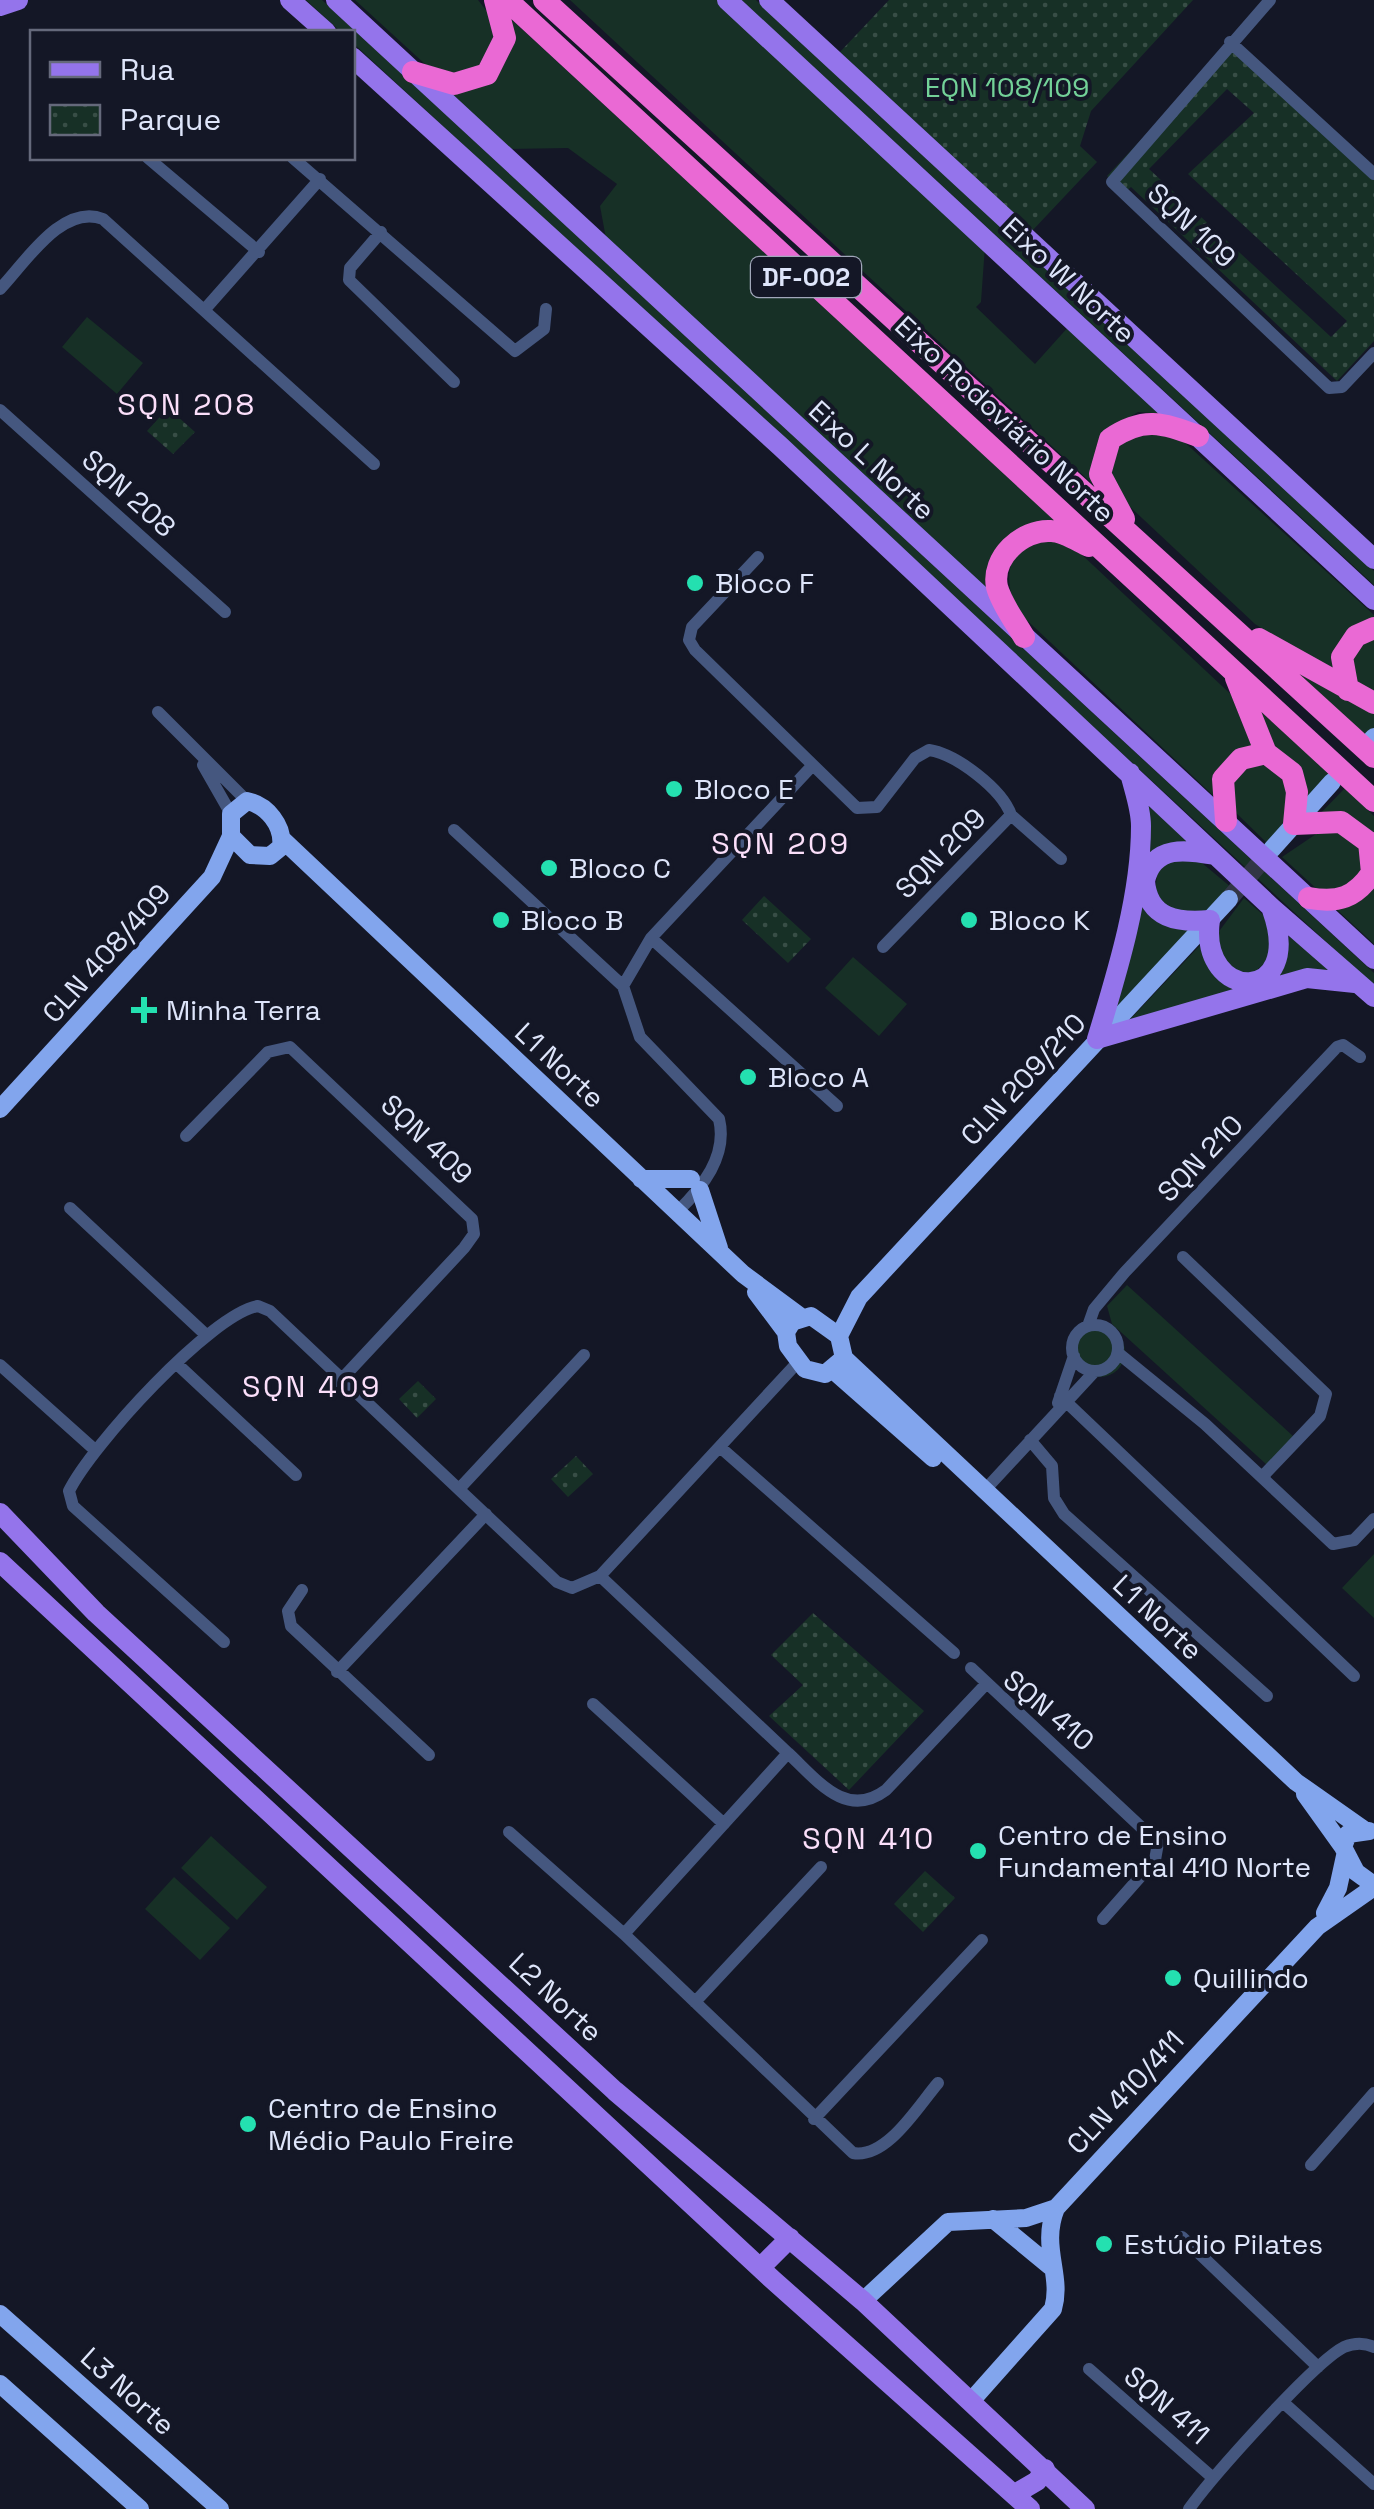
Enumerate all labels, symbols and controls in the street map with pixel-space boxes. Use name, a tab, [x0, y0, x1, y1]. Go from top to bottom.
legend	[30, 30, 355, 160]
text: Rua	[120, 50, 175, 89]
park label: EQN 108/109	[925, 69, 1089, 105]
text: Parque	[120, 100, 221, 139]
street label: SQN 109	[1140, 175, 1244, 275]
street label: Eixo W Norte	[995, 209, 1143, 351]
road number: DF-002	[751, 257, 861, 297]
street label: Eixo Rodoviário Norte	[887, 308, 1123, 530]
district label: SQN 208	[117, 385, 257, 424]
street label: Eixo L Norte	[801, 392, 943, 528]
street label: SQN 208	[75, 441, 183, 545]
place label: Bloco F	[715, 565, 814, 601]
marker: Bloco F	[684, 572, 706, 594]
place label: Bloco E	[694, 771, 794, 807]
marker: Bloco E	[663, 778, 685, 800]
street label: SQN 209	[887, 800, 993, 906]
district label: SQN 209	[711, 824, 851, 863]
place label: Bloco C	[569, 850, 671, 886]
marker: Bloco C	[538, 857, 560, 879]
street label: CLN 408/409	[34, 876, 178, 1030]
place label: Bloco B	[521, 902, 623, 938]
place label: Bloco K	[989, 902, 1090, 938]
marker: Bloco B	[490, 909, 512, 931]
marker: Bloco K	[958, 909, 980, 931]
place label: Minha Terra	[166, 992, 321, 1028]
marker: Minha Terra	[131, 997, 157, 1023]
street label: CLN 209/210	[953, 1005, 1093, 1153]
street label: L1 Norte	[508, 1014, 612, 1116]
place label: Bloco A	[768, 1059, 869, 1095]
marker: Bloco A	[737, 1066, 759, 1088]
street label: SQN 409	[373, 1086, 481, 1192]
street label: SQN 210	[1149, 1107, 1251, 1209]
district label: SQN 409	[242, 1367, 382, 1406]
street label: L1 Norte	[1106, 1566, 1210, 1668]
street label: SQN 410	[996, 1661, 1102, 1759]
place label: Centro de Ensino Fundamental 410 Norte	[998, 1817, 1311, 1885]
district label: SQN 410	[802, 1819, 936, 1858]
marker: Centro de Ensino Fundamental 410 Norte	[967, 1840, 989, 1862]
street label: L2 Norte	[502, 1945, 610, 2049]
place label: Quillindo	[1193, 1960, 1309, 1996]
marker: Quillindo	[1162, 1967, 1184, 1989]
street label: CLN 410/411	[1059, 2023, 1191, 2161]
place label: Centro de Ensino Médio Paulo Freire	[268, 2090, 514, 2158]
marker: Centro de Ensino Médio Paulo Freire	[237, 2113, 259, 2135]
place label: Estúdio Pilates	[1124, 2226, 1323, 2262]
marker: Estúdio Pilates	[1093, 2233, 1115, 2255]
street label: L3 Norte	[73, 2339, 183, 2443]
street label: SQN 411	[1117, 2358, 1217, 2452]

